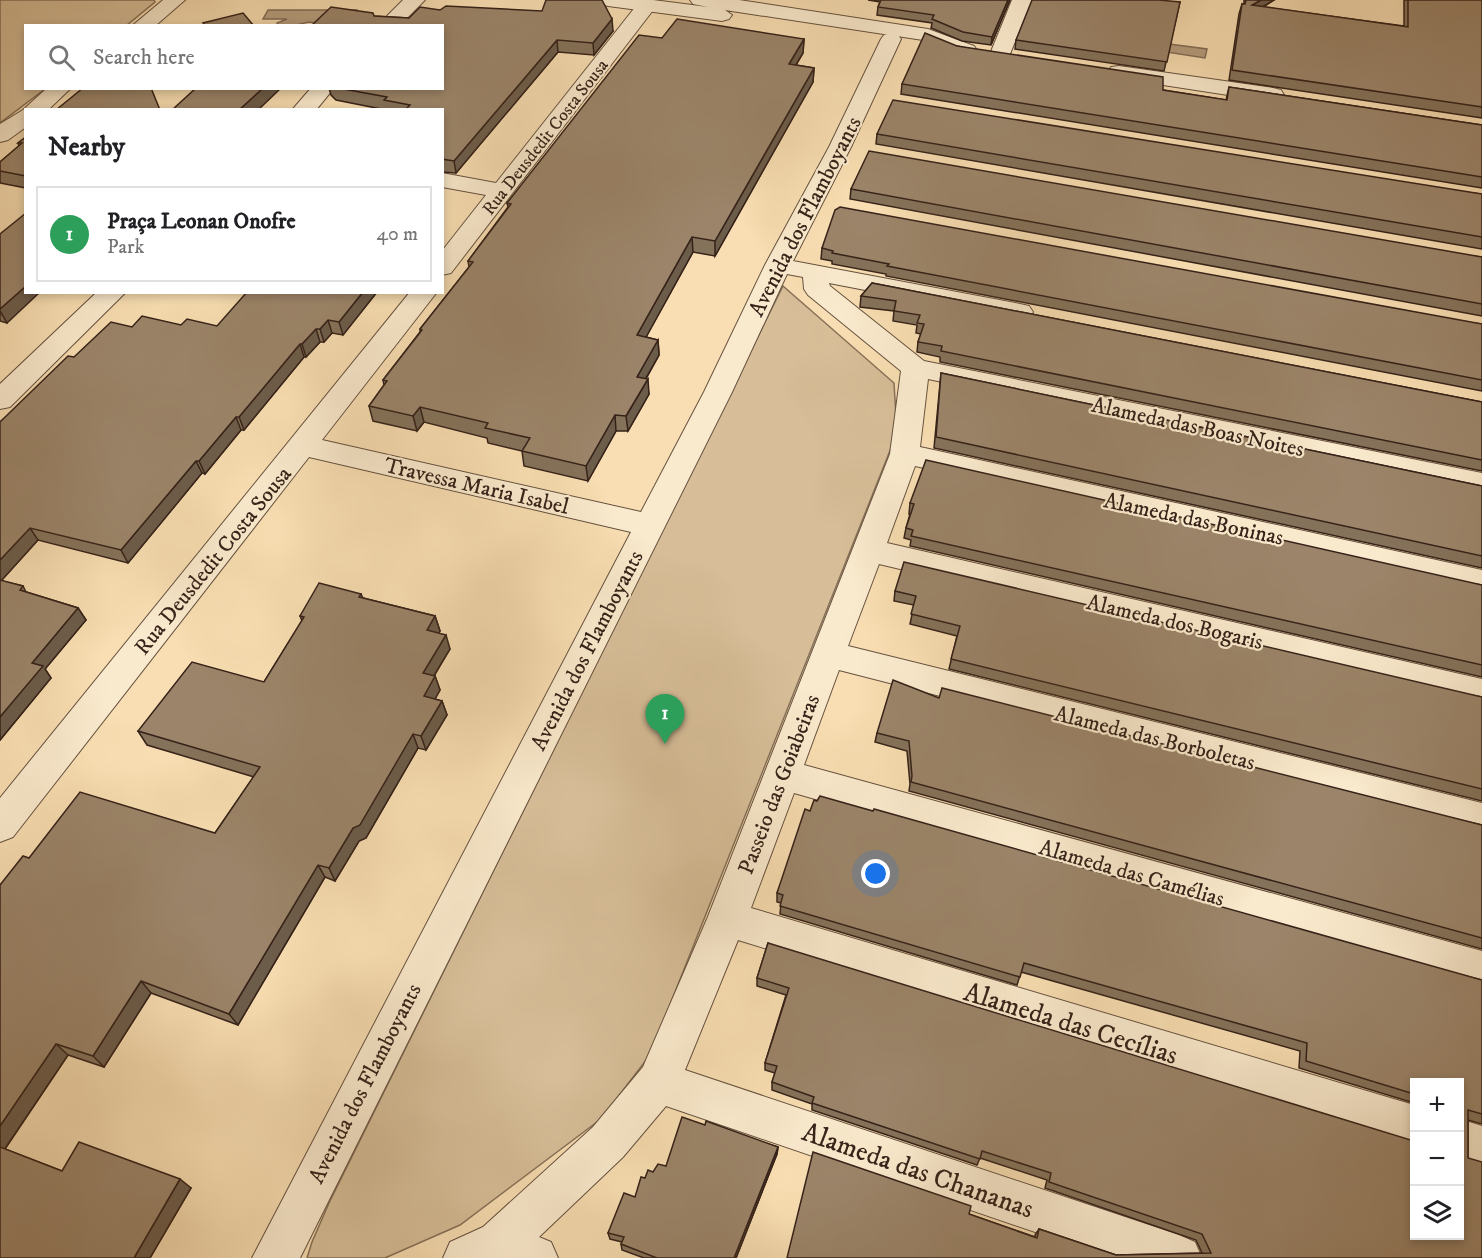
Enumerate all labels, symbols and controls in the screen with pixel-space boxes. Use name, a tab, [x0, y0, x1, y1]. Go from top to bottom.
search box	[24, 24, 444, 90]
icon: search	[45, 41, 78, 74]
text: Search here	[93, 44, 195, 71]
street label: Rua Deusdedit Costa Sousa	[478, 55, 614, 220]
street label: Avenida dos Flamboyants	[743, 112, 867, 321]
text: Nearby	[48, 131, 125, 164]
text: Praça Leonan Onofre	[107, 208, 296, 235]
text: 1	[66, 222, 73, 247]
text: 40 m	[376, 222, 418, 247]
text: Park	[107, 235, 144, 260]
street label: Alameda das Boas Noites	[1089, 392, 1306, 463]
street label: Travessa Maria Isabel	[382, 452, 572, 521]
street label: Rua Deusdedit Costa Sousa	[129, 461, 298, 661]
street label: Alameda das Boninas	[1101, 487, 1286, 552]
street label: Avenida dos Flamboyants	[525, 546, 649, 755]
street label: Alameda dos Bogaris	[1084, 589, 1265, 656]
street label: Passeio das Goiabeiras	[733, 691, 826, 878]
pin: 1	[646, 694, 684, 744]
street label: Alameda das Borboletas	[1051, 700, 1258, 776]
street label: Alameda das Camélias	[1036, 834, 1227, 913]
your location	[861, 859, 890, 888]
street label: Alameda das Cecílias	[960, 975, 1182, 1073]
street label: Avenida dos Flamboyants	[303, 979, 427, 1188]
map controls	[1410, 1078, 1464, 1240]
button: +	[1410, 1078, 1464, 1132]
street label: Alameda das Chananas	[798, 1115, 1038, 1226]
button: −	[1410, 1132, 1464, 1186]
button: layers	[1410, 1186, 1464, 1240]

